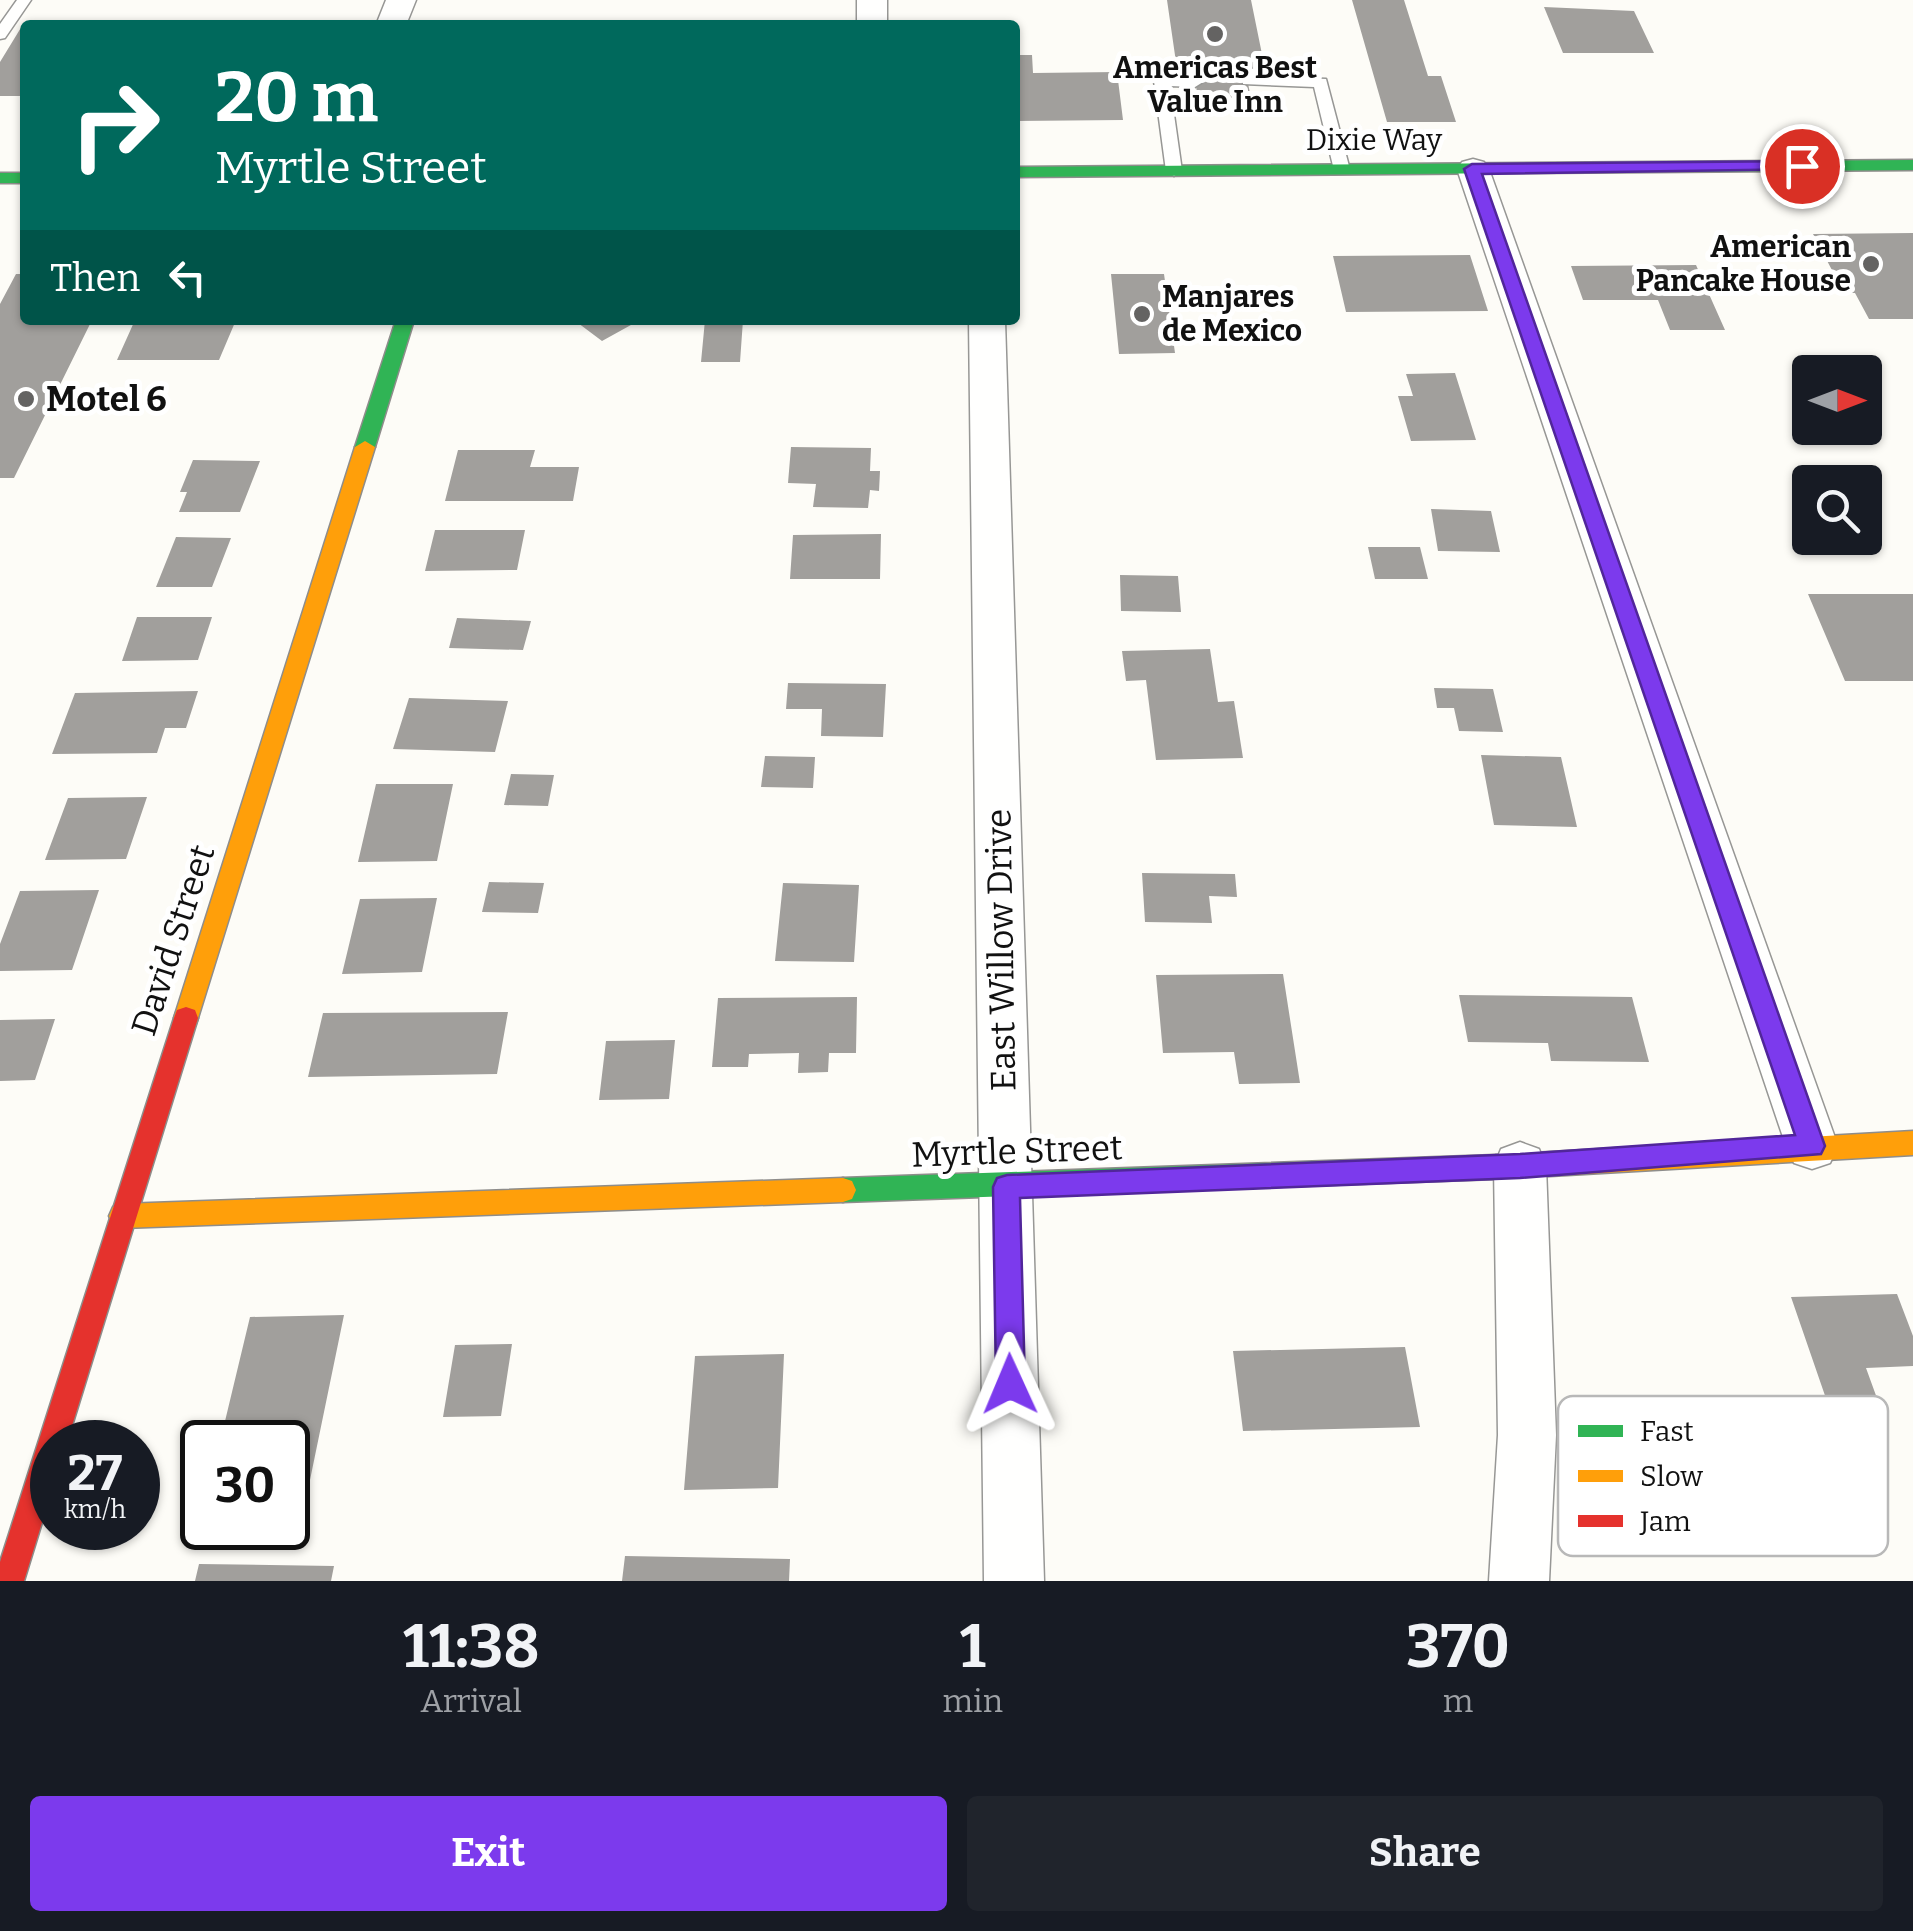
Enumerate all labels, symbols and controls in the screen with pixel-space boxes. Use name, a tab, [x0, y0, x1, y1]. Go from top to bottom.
marker: Americas Best Value Inn	[1204, 23, 1226, 45]
place label: Americas Best Value Inn	[1113, 50, 1317, 120]
text: 20 m	[215, 56, 378, 140]
icon: right	[50, 60, 180, 190]
street label: Dixie Way	[1306, 122, 1442, 158]
pin	[1760, 124, 1845, 209]
icon: arrive	[1775, 139, 1830, 194]
text: Myrtle Street	[215, 141, 487, 195]
place label: American Pancake House	[1636, 229, 1852, 299]
icon: left	[160, 250, 215, 305]
marker: American Pancake House	[1860, 253, 1882, 275]
text: Then	[50, 255, 140, 301]
place label: Manjares de Mexico	[1162, 279, 1302, 349]
marker: Manjares de Mexico	[1131, 303, 1153, 325]
north arrow	[1792, 355, 1882, 445]
map controls	[1792, 355, 1882, 555]
place label: Motel 6	[46, 378, 167, 420]
marker: Motel 6	[15, 388, 37, 410]
button: search	[1792, 465, 1882, 555]
street label: East Willow Drive	[978, 809, 1024, 1091]
street label: David Street	[122, 839, 224, 1041]
street label: Myrtle Street	[911, 1126, 1124, 1176]
position arrow	[958, 1332, 1062, 1436]
legend	[1558, 1396, 1888, 1556]
text: Fast	[1640, 1415, 1694, 1448]
speed limit sign: 30	[180, 1420, 310, 1550]
text: 27	[68, 1443, 122, 1503]
text: Slow	[1640, 1460, 1703, 1493]
text: km/h	[64, 1495, 126, 1525]
text: Jam	[1639, 1505, 1691, 1538]
text: 11:38	[403, 1611, 540, 1683]
text: 1	[960, 1611, 986, 1683]
text: 370	[1406, 1611, 1510, 1683]
text: Arrival	[421, 1682, 522, 1720]
text: min	[943, 1682, 1003, 1720]
text: m	[1443, 1682, 1473, 1720]
button: Exit	[30, 1796, 947, 1911]
button: Share	[967, 1796, 1883, 1911]

